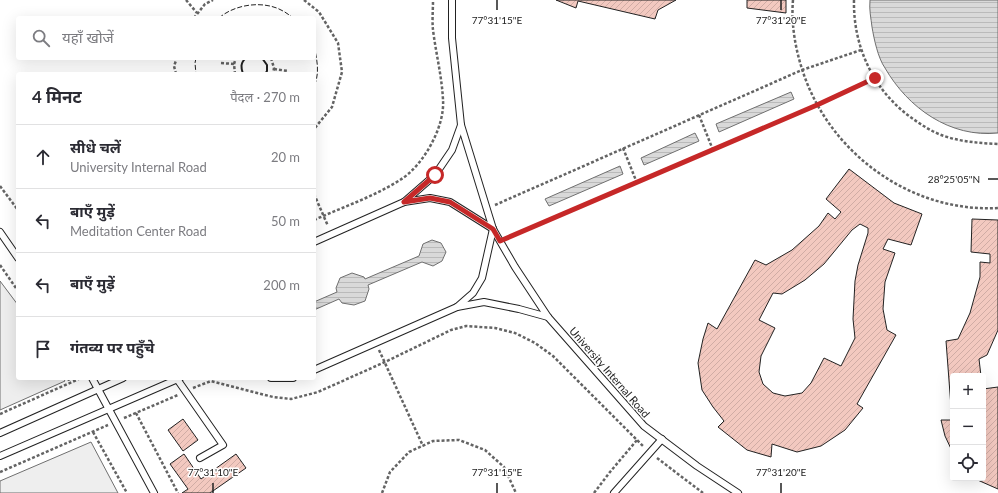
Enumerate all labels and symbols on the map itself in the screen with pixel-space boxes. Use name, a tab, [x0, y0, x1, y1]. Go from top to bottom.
text: 77°31'15"E	[472, 14, 522, 26]
text: 77°31'20"E	[756, 14, 806, 26]
route end	[866, 69, 884, 87]
route start	[426, 166, 444, 184]
text: 28°25'05"N	[928, 173, 980, 185]
street label: University Internal Road	[567, 324, 653, 420]
text: 77°31'10"E	[188, 466, 238, 478]
text: 77°31'15"E	[472, 466, 522, 478]
text: 77°31'20"E	[756, 466, 806, 478]

